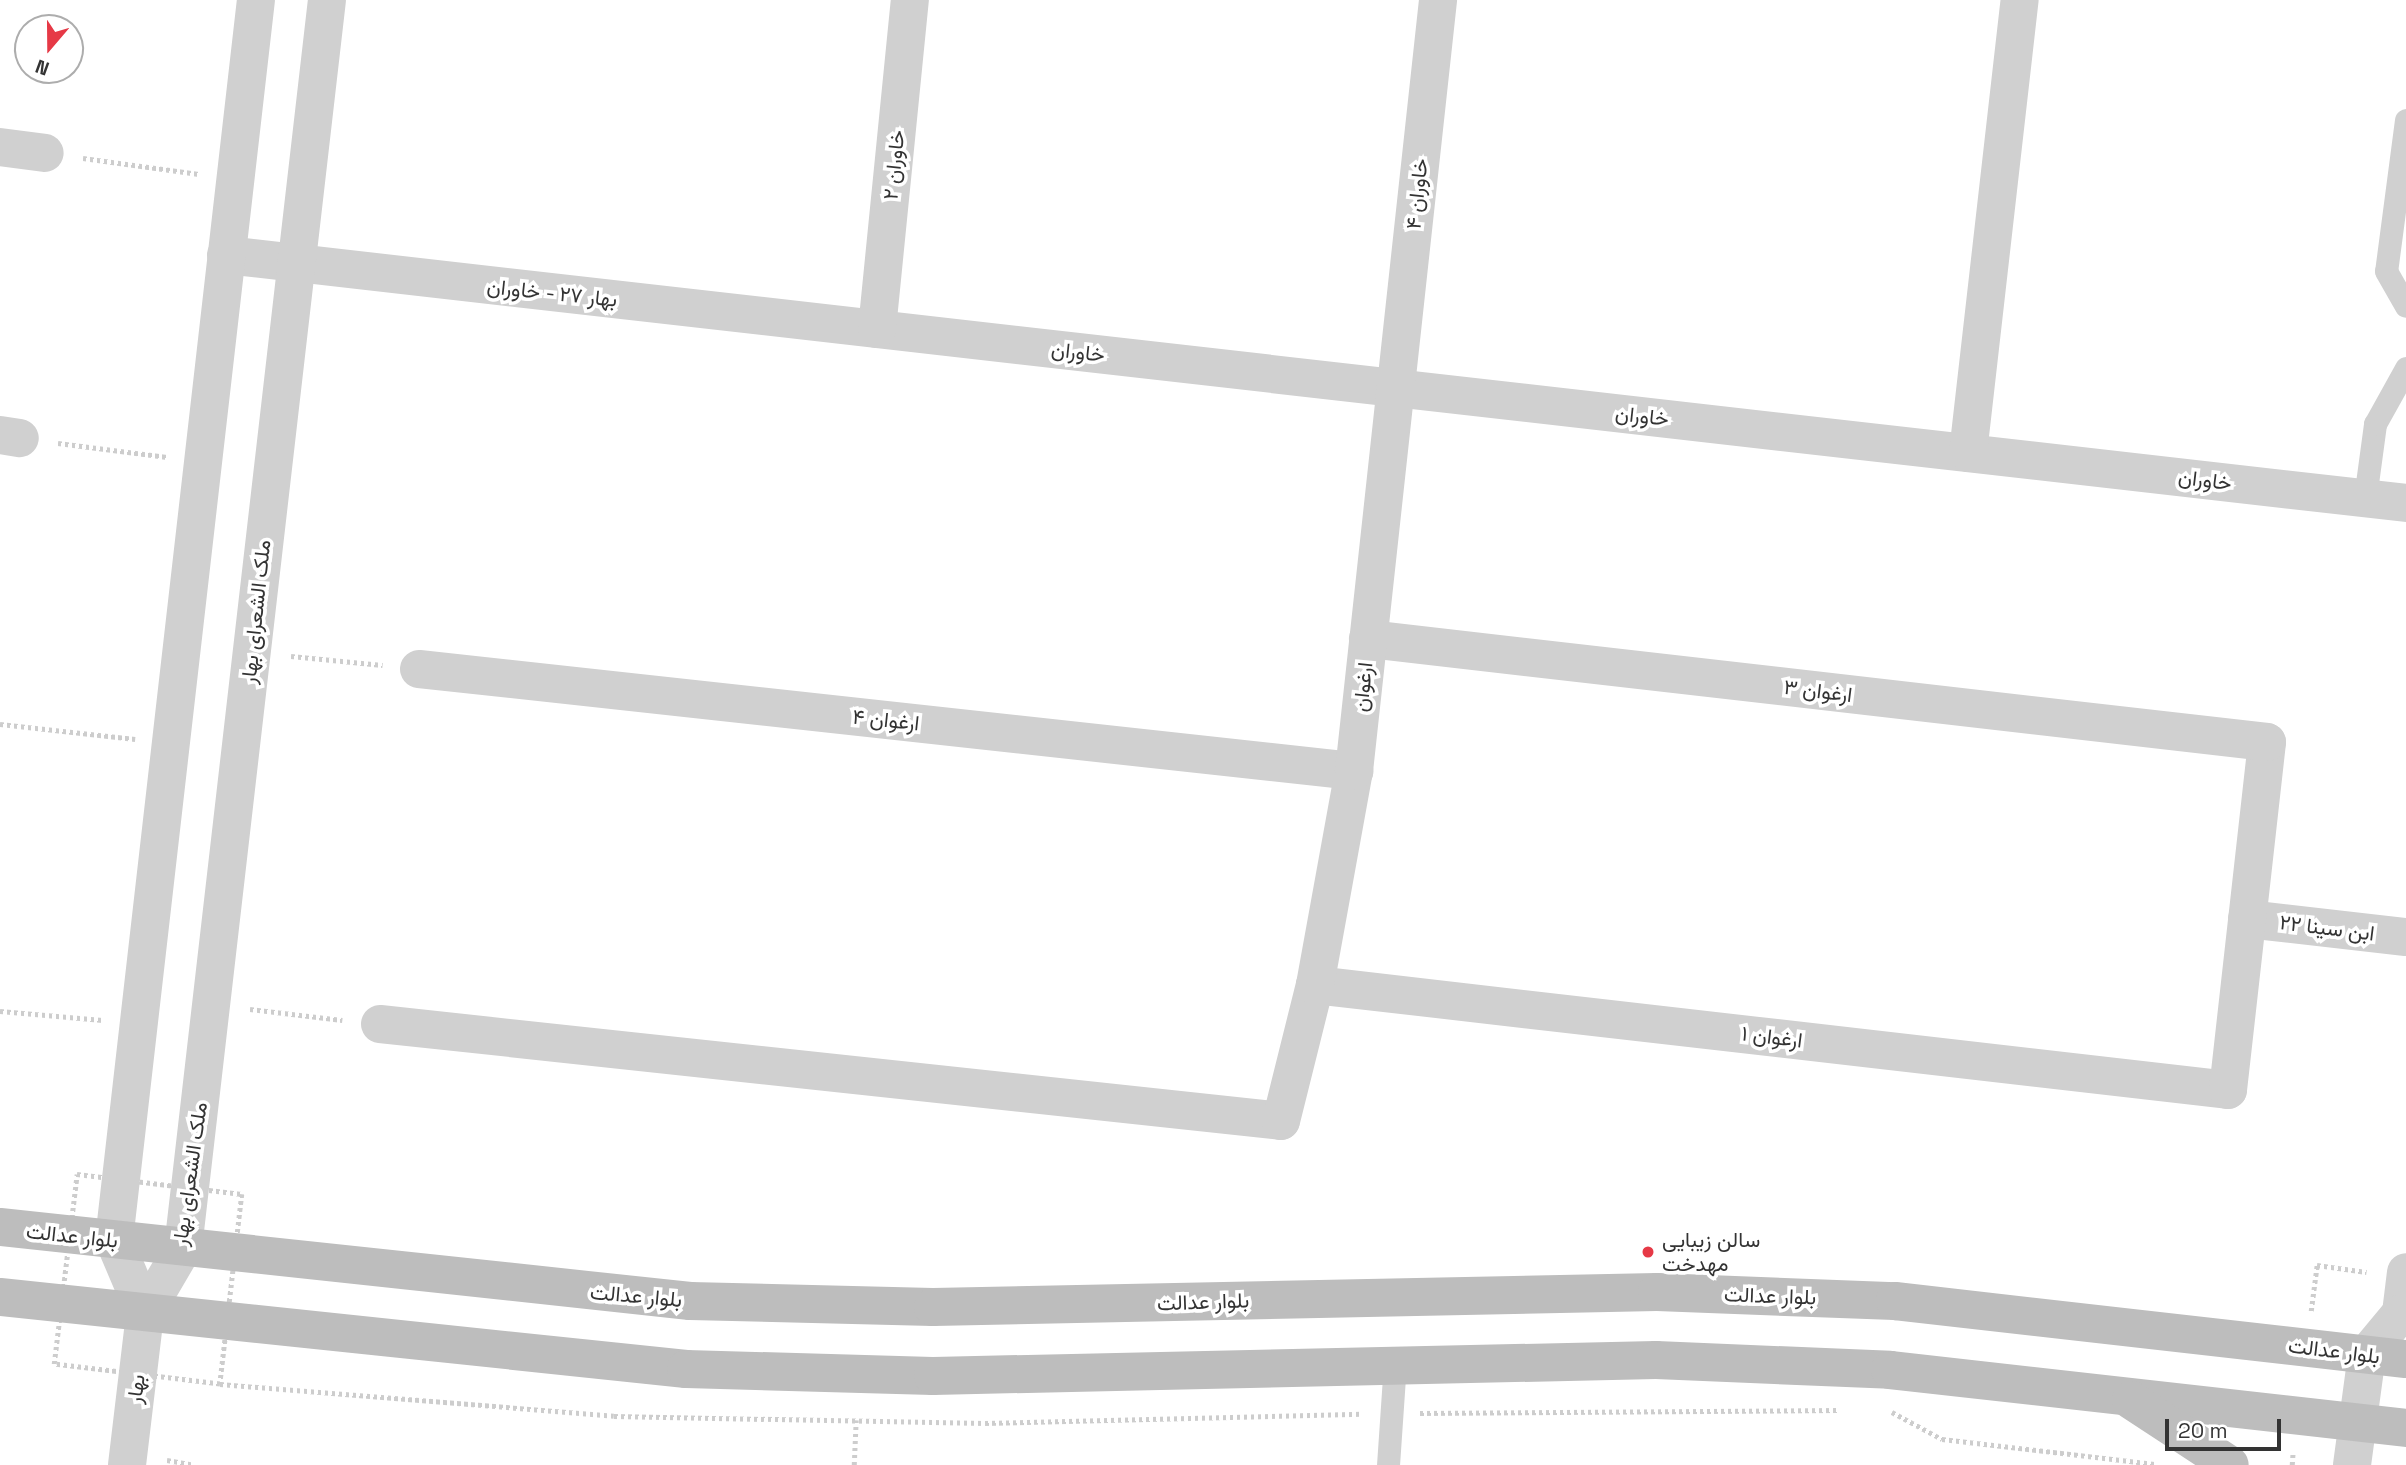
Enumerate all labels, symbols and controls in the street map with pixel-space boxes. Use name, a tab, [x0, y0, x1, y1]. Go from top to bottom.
north arrow	[14, 14, 84, 84]
text: N	[32, 53, 53, 81]
street label: خاوران ۲	[878, 129, 910, 201]
street label: خاوران ۴	[1401, 157, 1433, 231]
street label: بهار ۲۷ - خاوران	[485, 274, 619, 312]
street label: خاوران	[1050, 337, 1106, 367]
street label: خاوران	[1614, 401, 1670, 431]
street label: خاوران	[2177, 464, 2233, 496]
street label: ملک الشعرای بهار	[236, 539, 276, 685]
street label: ارغوان	[1348, 661, 1378, 713]
street label: ارغوان ۳	[1782, 674, 1854, 708]
street label: ارغوان ۴	[851, 704, 921, 736]
street label: ابن سینا ۲۲	[2278, 910, 2376, 946]
street label: ارغوان ۱	[1740, 1021, 1804, 1053]
street label: ملک الشعرای بهار	[167, 1101, 213, 1247]
street label: بلوار عدالت	[25, 1219, 119, 1253]
place label: سالن زیبایی مهدخت	[1662, 1227, 1760, 1277]
marker: سالن زیبایی مهدخت	[1640, 1244, 1656, 1260]
street label: بلوار عدالت	[589, 1279, 683, 1313]
street label: بلوار عدالت	[1723, 1282, 1817, 1310]
street label: بلوار عدالت	[1156, 1288, 1250, 1316]
street label: بلوار عدالت	[2287, 1333, 2381, 1369]
street label: بهار	[122, 1373, 150, 1405]
scale bar	[2168, 1406, 2284, 1450]
text: 20 m	[2178, 1417, 2228, 1444]

